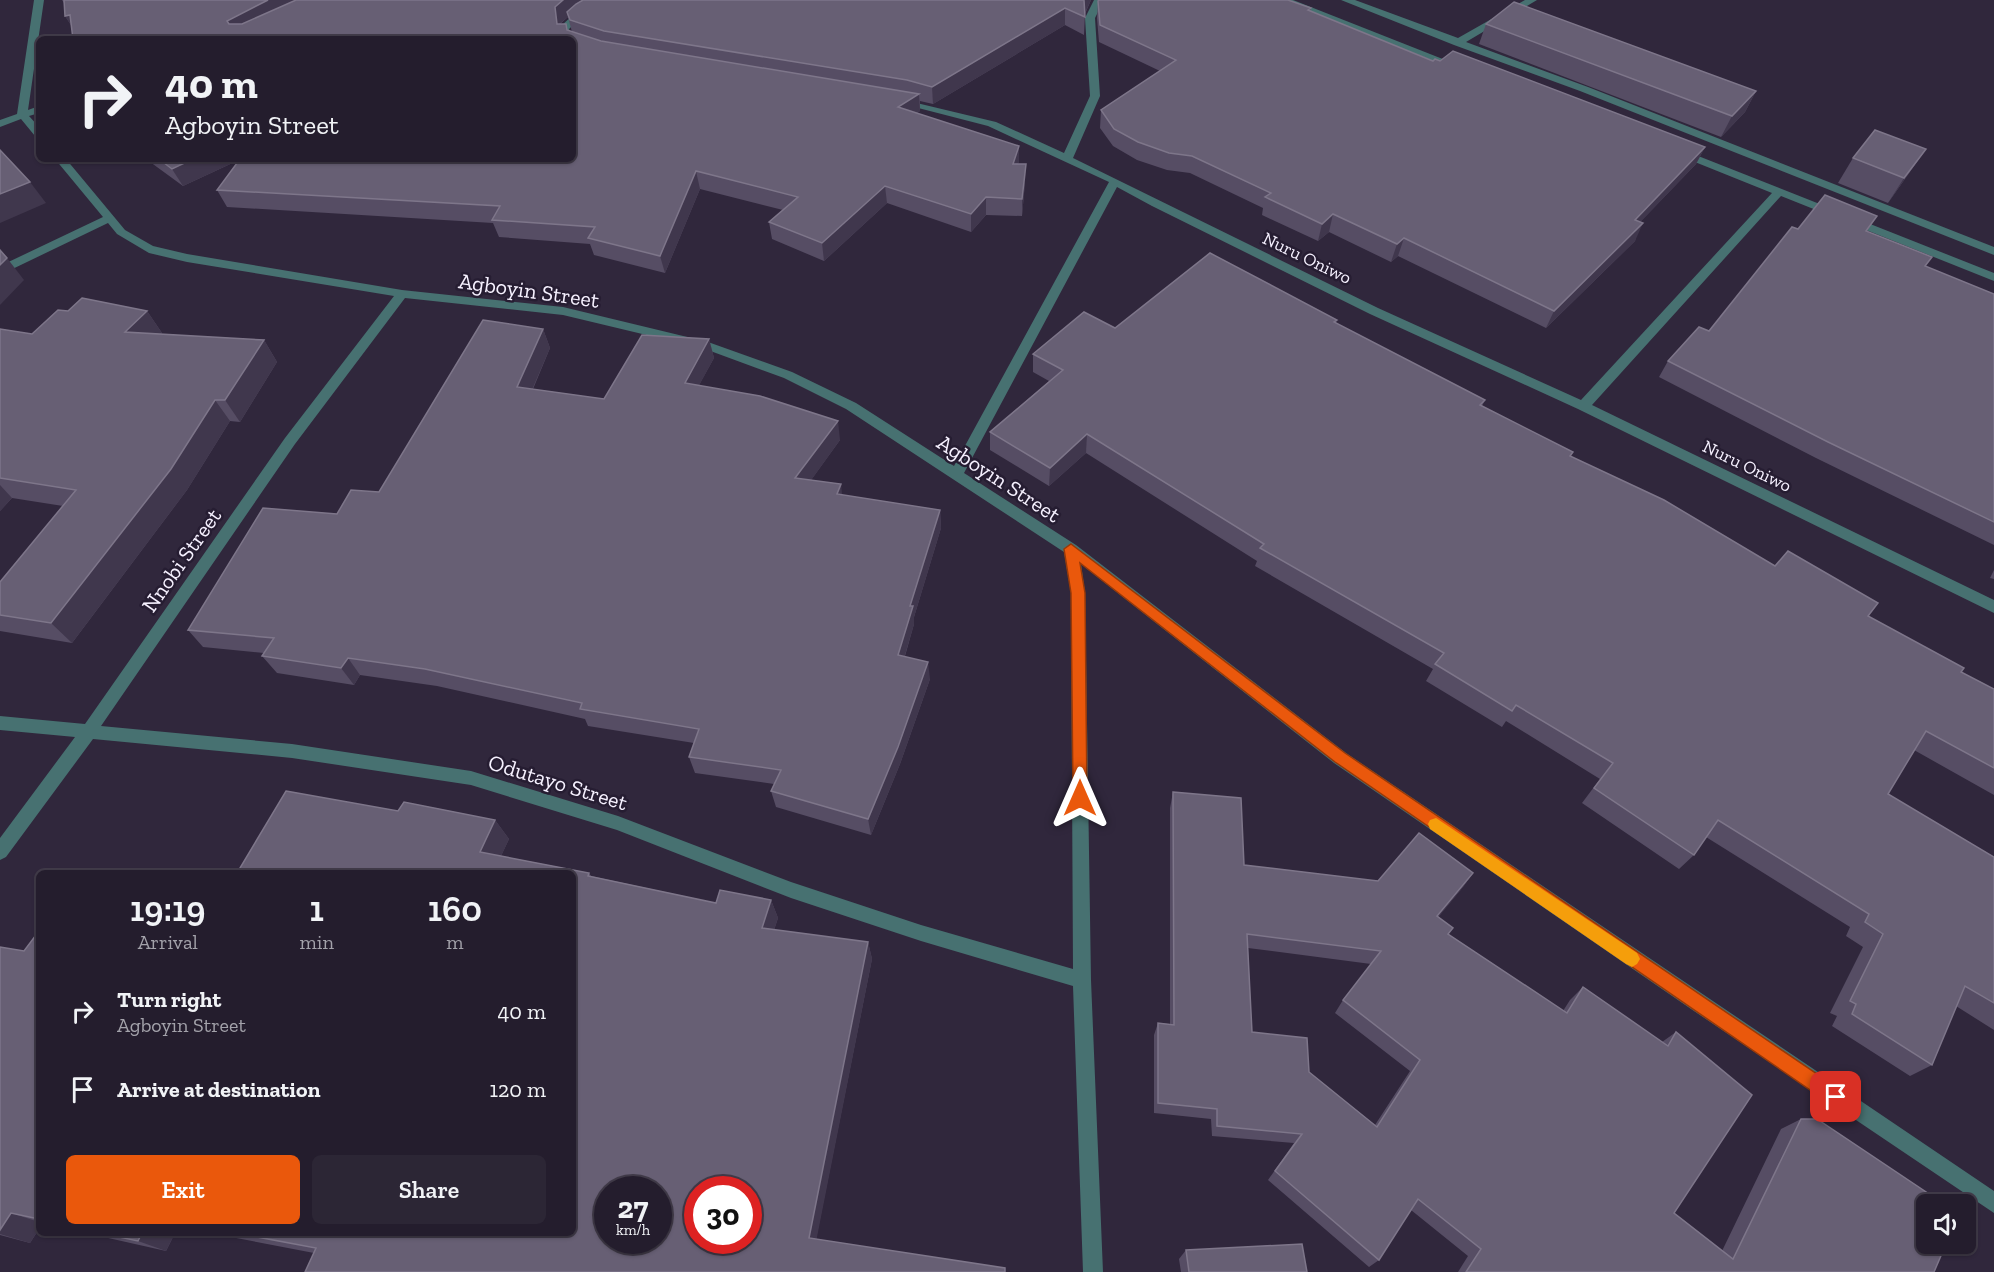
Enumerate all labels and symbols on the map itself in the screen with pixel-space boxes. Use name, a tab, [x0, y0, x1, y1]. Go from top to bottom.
street label: Nuru Oniwo	[1259, 227, 1355, 289]
street label: Agboyin Street	[457, 267, 602, 314]
street label: Agboyin Street	[932, 429, 1066, 529]
street label: Nuru Oniwo	[1699, 435, 1795, 497]
street label: Nnobi Street	[136, 503, 228, 617]
street label: Odutayo Street	[485, 749, 631, 817]
position arrow	[1048, 766, 1112, 830]
pin	[1810, 1071, 1861, 1122]
speed limit sign: 30	[684, 1176, 762, 1254]

